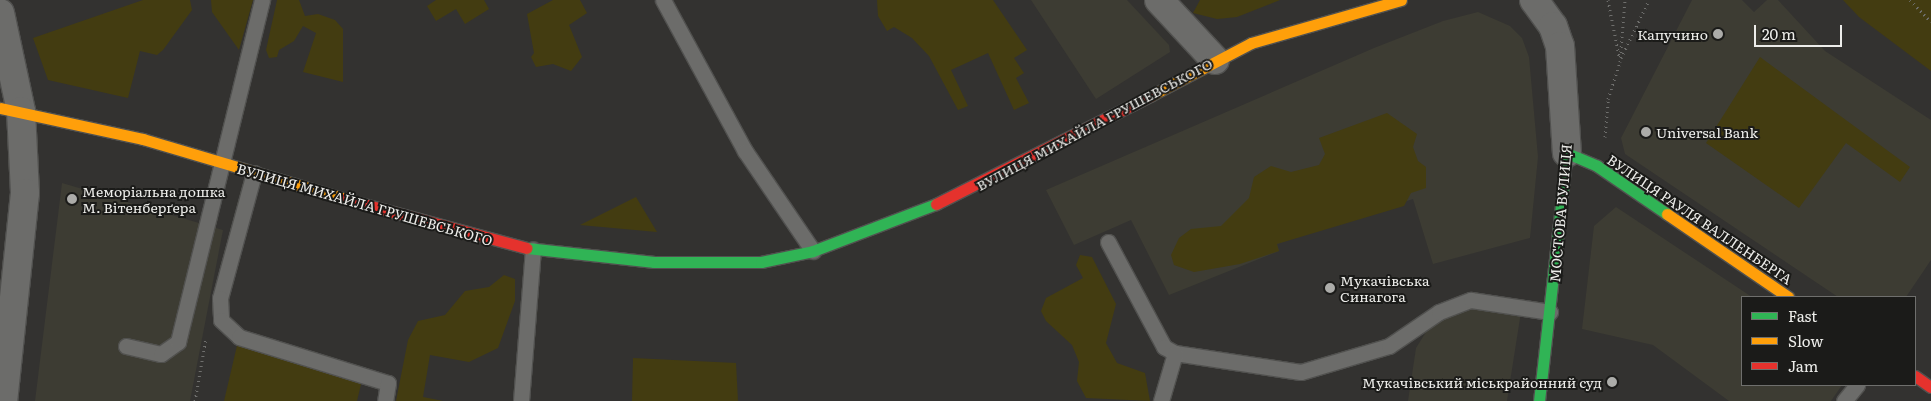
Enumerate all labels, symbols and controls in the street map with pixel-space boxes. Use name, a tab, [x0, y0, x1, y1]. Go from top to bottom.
scale bar	[1756, 15, 1844, 47]
text: 20 m	[1762, 22, 1796, 45]
place label: Капучино	[1637, 26, 1708, 42]
marker: Капучино	[1712, 28, 1724, 40]
street label: ВУЛИЦЯ МИХАЙЛА ГРУШЕВСЬКОГО	[973, 54, 1215, 194]
place label: Universal Bank	[1656, 124, 1758, 140]
marker: Universal Bank	[1640, 126, 1652, 138]
street label: МОСТОВА ВУЛИЦЯ	[1546, 143, 1574, 283]
street label: ВУЛИЦЯ РАУЛЯ ВАЛЛЕНБЕРГА	[1604, 151, 1796, 287]
street label: ВУЛИЦЯ МИХАЙЛА ГРУШЕВСЬКОГО	[235, 159, 495, 249]
place label: Меморіальна дошка М. Вітенберґера	[82, 183, 225, 216]
marker: Меморіальна дошка М. Вітенберґера	[66, 193, 78, 205]
place label: Мукачівська Синагога	[1340, 272, 1430, 304]
marker: Мукачівська Синагога	[1324, 282, 1336, 294]
legend	[1741, 296, 1916, 386]
text: Fast	[1788, 304, 1817, 327]
text: Slow	[1788, 329, 1823, 352]
text: Jam	[1788, 354, 1818, 377]
place label: Мукачівський міськрайонний суд	[1362, 374, 1602, 390]
marker: Мукачівський міськрайонний суд	[1606, 376, 1618, 388]

